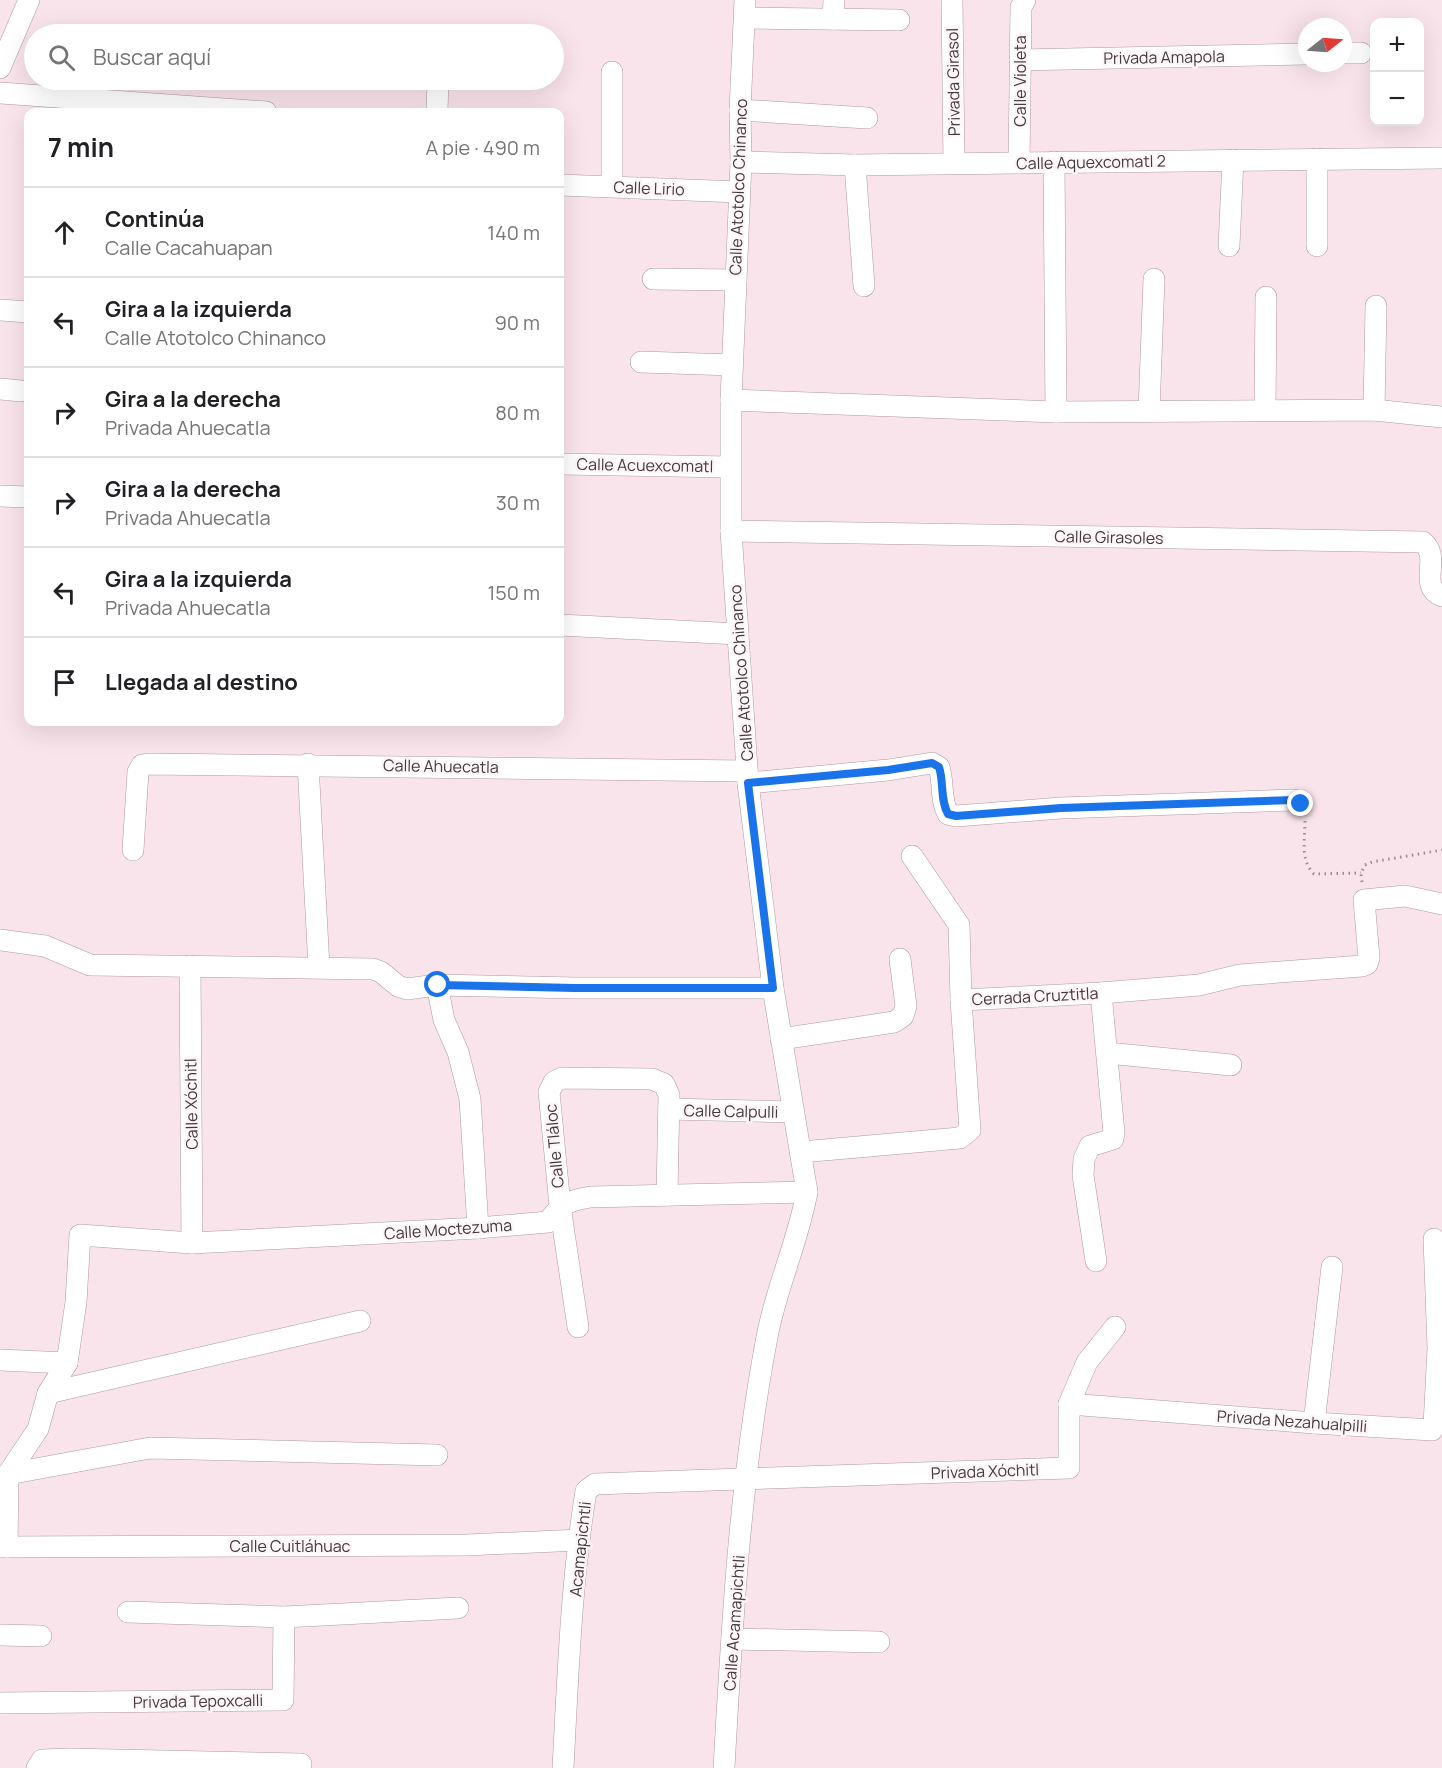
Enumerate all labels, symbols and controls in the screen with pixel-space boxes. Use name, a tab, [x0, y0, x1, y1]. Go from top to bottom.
north arrow	[1298, 18, 1352, 72]
map controls	[1370, 18, 1424, 126]
button: +	[1370, 18, 1424, 72]
search box	[24, 24, 564, 90]
street label: Privada Girasol	[941, 28, 965, 136]
street label: Calle Violeta	[1009, 35, 1031, 127]
icon: search	[45, 41, 78, 74]
text: Buscar aquí	[93, 42, 211, 72]
street label: Privada Amapola	[1103, 45, 1225, 69]
button: −	[1370, 72, 1424, 126]
street label: Calle Atotolco Chinanco	[724, 98, 752, 276]
text: 7 min	[48, 129, 114, 165]
text: A pie · 490 m	[425, 134, 540, 161]
street label: Calle Aquexcomatl 2	[1016, 150, 1166, 174]
street label: Calle Lirio	[613, 176, 685, 200]
text: Continúa	[105, 204, 205, 234]
icon: ahead	[48, 216, 81, 249]
text: 140 m	[487, 219, 540, 246]
text: Calle Cacahuapan	[105, 234, 273, 261]
text: Gira a la izquierda	[105, 294, 292, 324]
icon: left	[48, 306, 81, 339]
text: 90 m	[494, 309, 540, 336]
text: Calle Atotolco Chinanco	[105, 324, 326, 351]
text: Gira a la derecha	[105, 384, 281, 414]
icon: right	[48, 396, 81, 429]
text: 80 m	[495, 399, 540, 426]
text: Privada Ahuecatla	[105, 414, 271, 441]
street label: Calle Acuexcomatl	[576, 453, 714, 477]
text: Gira a la derecha	[105, 474, 281, 504]
icon: right	[48, 486, 81, 519]
text: 30 m	[496, 489, 540, 516]
text: Privada Ahuecatla	[105, 504, 271, 531]
street label: Calle Girasoles	[1054, 525, 1164, 549]
text: Gira a la izquierda	[105, 564, 292, 594]
icon: left	[48, 576, 81, 609]
text: 150 m	[487, 579, 540, 606]
street label: Calle Atotolco Chinanco	[724, 584, 758, 762]
text: Privada Ahuecatla	[105, 594, 271, 621]
icon: arrive	[48, 666, 81, 699]
text: Llegada al destino	[105, 667, 298, 697]
street label: Calle Ahuecatla	[383, 754, 499, 778]
route end	[1287, 790, 1313, 816]
route start	[424, 971, 450, 997]
street label: Cerrada Cruztitla	[971, 982, 1099, 1010]
street label: Calle Xóchitl	[179, 1058, 203, 1150]
street label: Calle Calpulli	[684, 1099, 778, 1123]
street label: Calle Tláloc	[539, 1103, 569, 1189]
street label: Calle Moctezuma	[383, 1214, 513, 1244]
street label: Privada Nezahualpilli	[1216, 1405, 1368, 1437]
street label: Privada Xóchitl	[930, 1458, 1040, 1484]
street label: Acamapichtli	[564, 1500, 596, 1598]
street label: Calle Cuitláhuac	[230, 1535, 351, 1557]
street label: Calle Acamapichtli	[718, 1554, 750, 1692]
street label: Privada Tepoxcalli	[133, 1689, 263, 1713]

